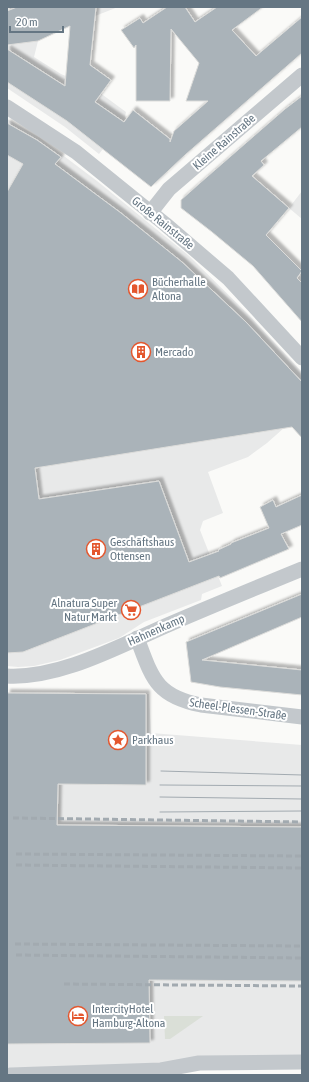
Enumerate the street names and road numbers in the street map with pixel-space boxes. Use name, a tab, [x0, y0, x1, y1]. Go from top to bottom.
street label: Kleine Rainstraße	[190, 111, 258, 173]
street label: Große Rainstraße	[129, 194, 197, 252]
street label: Hahnenkamp	[125, 611, 187, 649]
street label: Scheel-Plessen-Straße	[189, 695, 287, 723]

